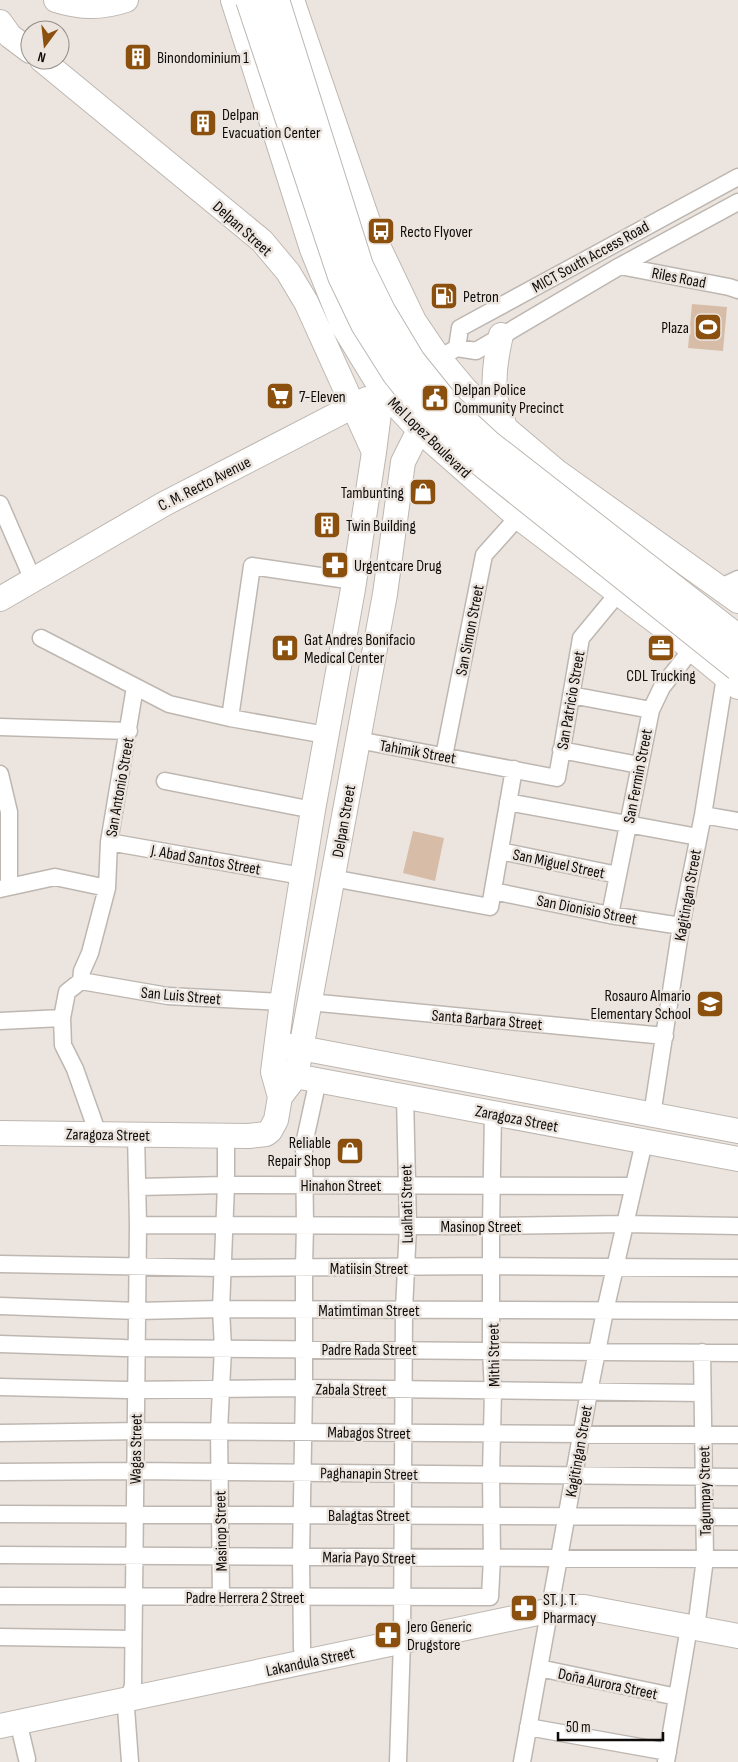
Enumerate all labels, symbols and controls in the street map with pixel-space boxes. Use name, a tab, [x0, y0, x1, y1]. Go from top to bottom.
north arrow	[20, 20, 70, 70]
building icon: Binondominium 1	[123, 42, 153, 72]
text: N	[36, 48, 48, 66]
place label: Binondominium 1	[157, 49, 249, 68]
place label: Delpan Evacuation Center	[222, 106, 321, 143]
building icon: Delpan Evacuation Center	[188, 108, 218, 138]
street label: Delpan Street	[208, 198, 276, 261]
bus stop icon: Recto Flyover	[366, 216, 396, 246]
street label: MICT South Access Road	[529, 217, 652, 297]
place label: Recto Flyover	[400, 223, 473, 242]
street label: Riles Road	[650, 264, 707, 293]
fuel station icon: Petron	[429, 281, 459, 311]
place label: Petron	[463, 288, 499, 307]
sports icon: Plaza	[693, 312, 723, 342]
place label: Plaza	[661, 319, 689, 338]
supermarket icon: 7-Eleven	[265, 381, 295, 411]
place label: Delpan Police Community Precinct	[454, 381, 564, 418]
public building icon: Delpan Police Community Precinct	[420, 383, 450, 413]
place label: 7-Eleven	[299, 388, 346, 407]
street label: Mel Lopez Boulevard	[383, 394, 474, 482]
street label: C. M. Recto Avenue	[155, 453, 254, 516]
shop icon: Tambunting	[408, 477, 438, 507]
place label: Tambunting	[341, 484, 404, 503]
building icon: Twin Building	[312, 510, 342, 540]
place label: Twin Building	[346, 517, 416, 536]
pharmacy icon: Urgentcare Drug	[320, 550, 350, 580]
place label: Urgentcare Drug	[354, 557, 442, 576]
street label: San Simon Street	[452, 583, 489, 677]
place label: Gat Andres Bonifacio Medical Center	[304, 631, 415, 668]
hospital icon: Gat Andres Bonifacio Medical Center	[270, 633, 300, 663]
office icon: CDL Trucking	[646, 633, 676, 663]
street label: San Patricio Street	[553, 649, 590, 751]
place label: CDL Trucking	[626, 667, 696, 686]
street label: San Fermin Street	[620, 727, 657, 825]
street label: San Antonio Street	[102, 736, 139, 838]
street label: Tahimik Street	[378, 736, 457, 769]
street label: Delpan Street	[329, 783, 360, 859]
street label: J. Abad Santos Street	[148, 841, 262, 879]
street label: San Miguel Street	[511, 845, 607, 884]
street label: Kagitingan Street	[671, 848, 706, 943]
street label: San Dionisio Street	[535, 891, 638, 929]
street label: San Luis Street	[140, 984, 222, 1009]
place label: Rosauro Almario Elementary School	[591, 987, 691, 1024]
school or university icon: Rosauro Almario Elementary School	[695, 989, 725, 1019]
street label: Santa Barbara Street	[431, 1006, 543, 1035]
street label: Zaragoza Street	[474, 1102, 560, 1137]
street label: Zaragoza Street	[66, 1125, 150, 1146]
place label: Reliable Repair Shop	[268, 1134, 331, 1171]
shop icon: Reliable Repair Shop	[335, 1136, 365, 1166]
street label: Lualhati Street	[397, 1164, 418, 1244]
street label: Hinahon Street	[301, 1177, 381, 1196]
street label: Masinop Street	[441, 1218, 522, 1237]
street label: Matiisin Street	[330, 1260, 408, 1279]
street label: Matimtiman Street	[318, 1302, 420, 1321]
street label: Mithi Street	[484, 1323, 505, 1387]
street label: Padre Rada Street	[321, 1341, 417, 1360]
street label: Zabala Street	[315, 1380, 387, 1401]
street label: Kagitingan Street	[562, 1404, 597, 1499]
street label: Wagas Street	[126, 1413, 147, 1484]
street label: Mabagos Street	[327, 1423, 411, 1444]
street label: Tagumpay Street	[695, 1446, 716, 1536]
street label: Paghanapin Street	[320, 1464, 418, 1485]
street label: Masinop Street	[211, 1490, 232, 1572]
street label: Balagtas Street	[328, 1507, 410, 1526]
street label: Maria Payo Street	[322, 1548, 416, 1569]
street label: Padre Herrera 2 Street	[186, 1589, 304, 1608]
place label: ST. J. T. Pharmacy	[543, 1591, 596, 1628]
pharmacy icon: ST. J. T. Pharmacy	[509, 1593, 539, 1623]
place label: Jero Generic Drugstore	[406, 1618, 472, 1655]
pharmacy icon: Jero Generic Drugstore	[373, 1620, 403, 1650]
street label: Lakandula Street	[264, 1644, 356, 1681]
street label: Doña Aurora Street	[556, 1665, 659, 1704]
scale bar	[558, 1710, 663, 1742]
text: 50 m	[566, 1718, 591, 1737]

